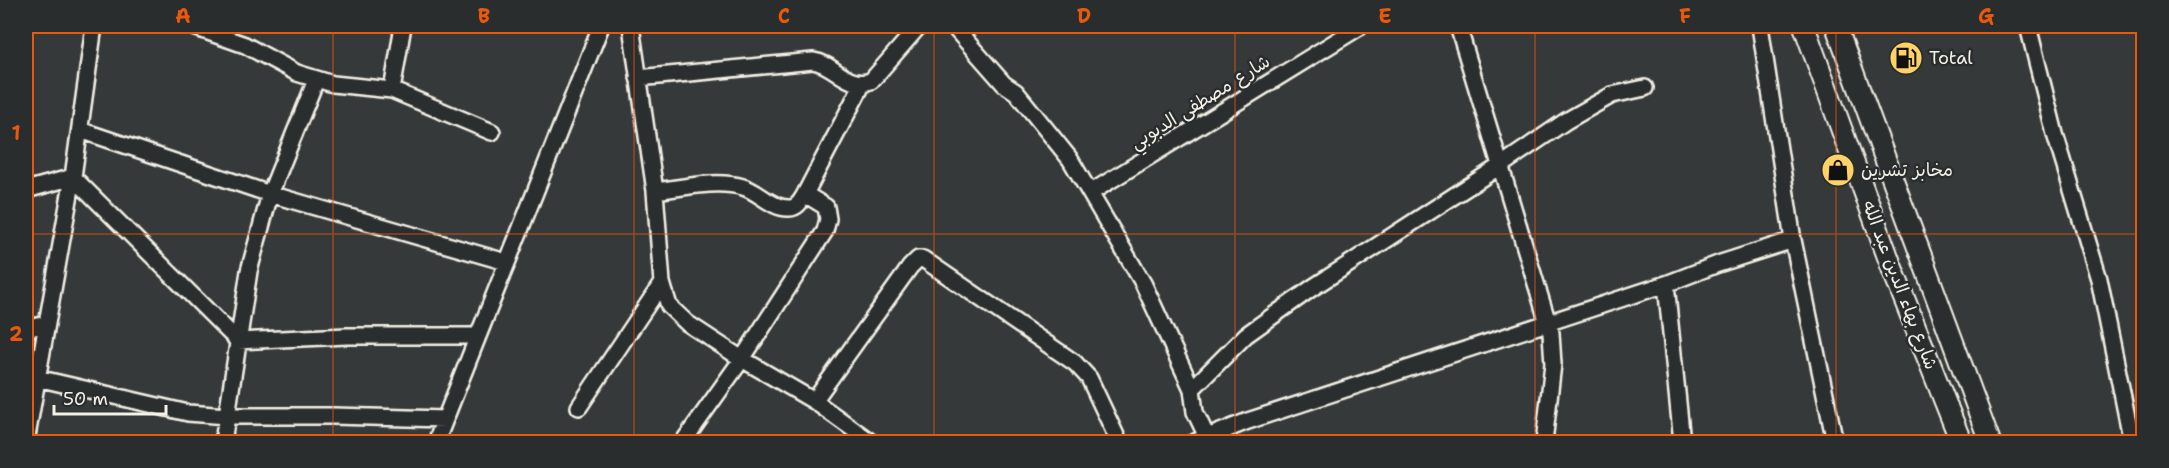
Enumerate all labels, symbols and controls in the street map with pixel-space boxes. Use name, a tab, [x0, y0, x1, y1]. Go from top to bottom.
text: A	[175, 3, 191, 29]
text: B	[478, 3, 490, 29]
text: C	[778, 3, 790, 29]
text: D	[1077, 3, 1091, 29]
text: E	[1378, 3, 1392, 29]
text: F	[1679, 3, 1691, 29]
text: G	[1978, 3, 1994, 29]
fuel station icon: Total	[1888, 40, 1924, 76]
place label: Total	[1929, 46, 1973, 70]
street label: شارع مصطفى الدبوبي	[1126, 49, 1277, 158]
text: 1	[11, 120, 21, 146]
shop icon: مخابز تشرين	[1820, 152, 1856, 188]
place label: مخابز تشرين	[1861, 158, 1953, 182]
street label: شارع بهاء الدين عبد الله	[1857, 197, 1943, 373]
text: 2	[9, 321, 23, 347]
scale bar	[54, 378, 166, 416]
text: 50 m	[63, 387, 108, 411]

